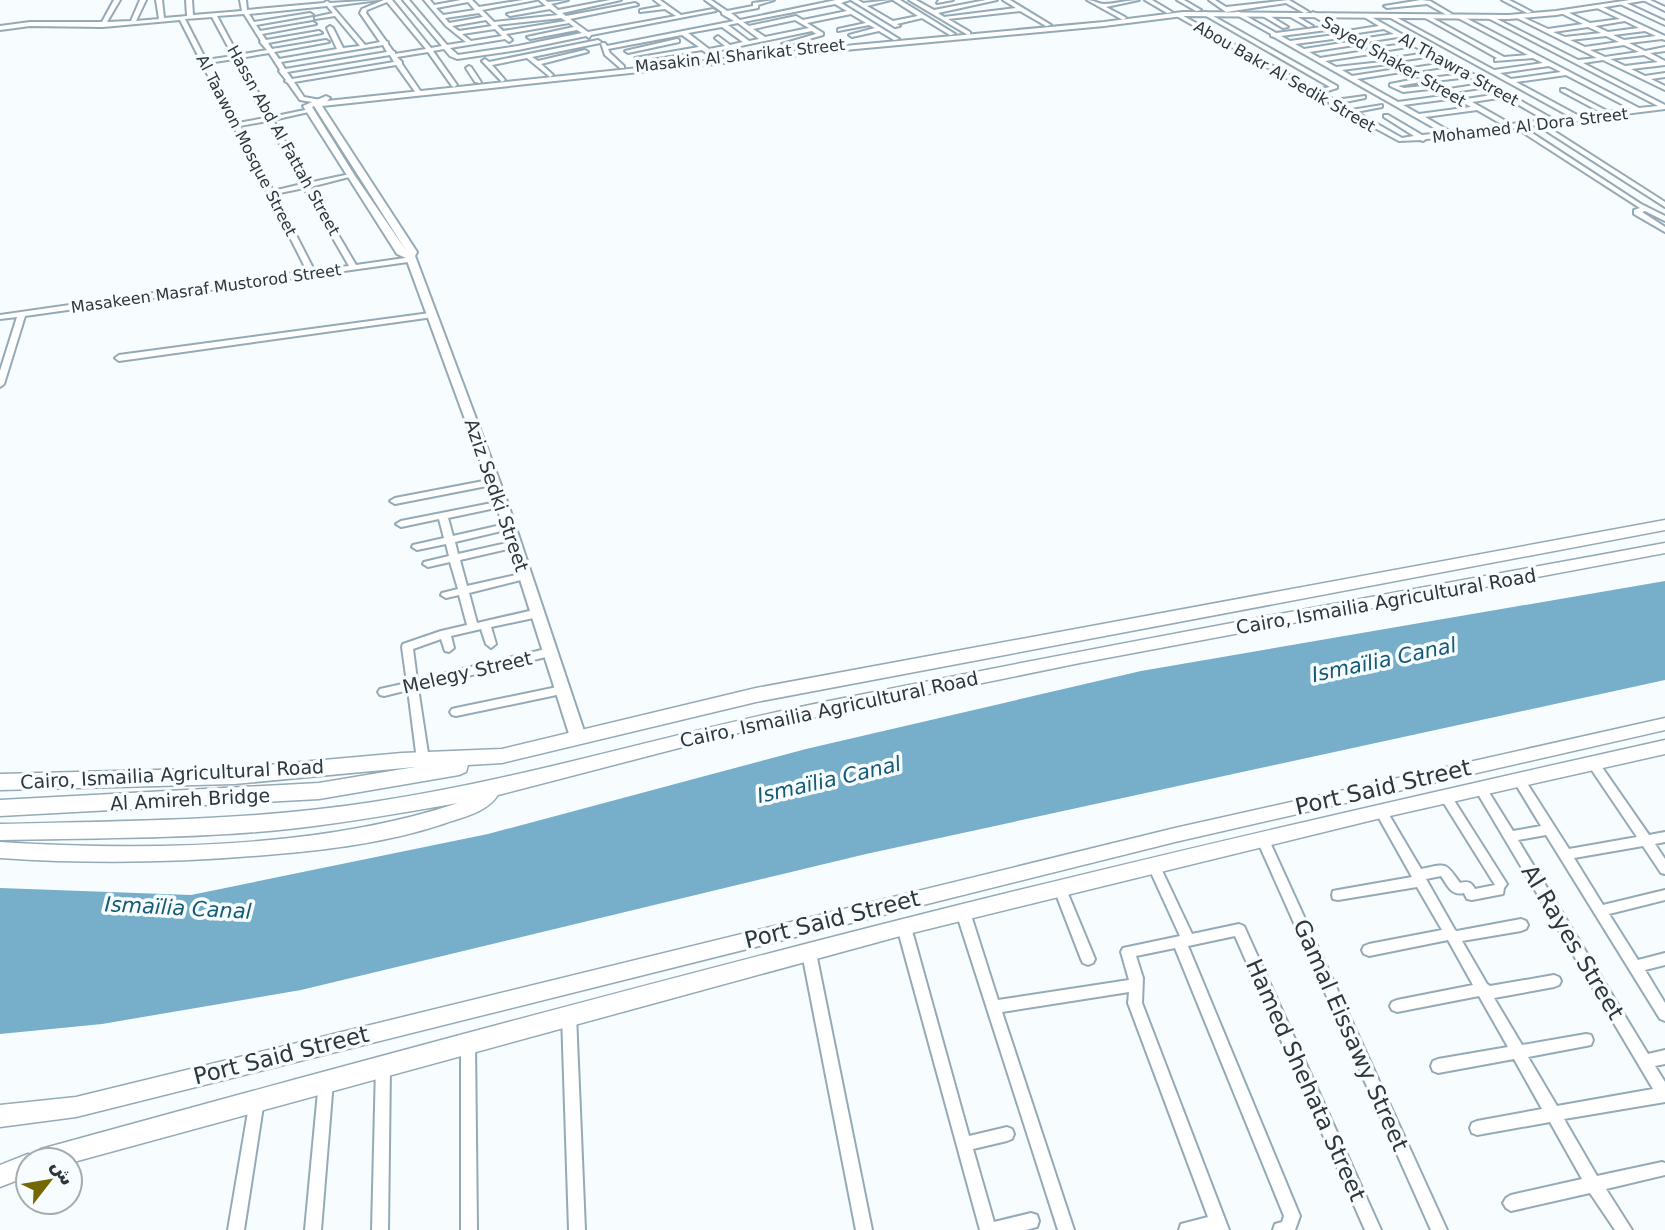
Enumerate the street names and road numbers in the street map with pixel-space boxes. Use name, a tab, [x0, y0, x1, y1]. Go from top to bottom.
street label: Sayed Shaker Street	[1318, 12, 1469, 111]
street label: Abou Bakr Al Sedik Street	[1191, 17, 1379, 136]
street label: Al Thawra Street	[1396, 29, 1522, 110]
street label: Masakin Al Sharikat Street	[634, 35, 846, 76]
street label: Hassn Abd Al Fattah Street	[223, 42, 344, 239]
street label: Al Taawon Mosque Street	[192, 51, 301, 239]
street label: Mohamed Al Dora Street	[1431, 104, 1629, 147]
street label: Masakeen Masraf Mustorod Street	[70, 260, 342, 317]
street label: Aziz Sedki Street	[461, 416, 533, 574]
street label: Cairo, Ismailia Agricultural Road	[1234, 564, 1538, 638]
street label: Melegy Street	[400, 646, 534, 698]
street label: Cairo, Ismailia Agricultural Road	[678, 667, 980, 751]
street label: Port Said Street	[1292, 754, 1474, 820]
street label: Cairo, Ismailia Agricultural Road	[19, 755, 325, 793]
street label: Al Amireh Bridge	[109, 784, 271, 814]
street label: Al Rayes Street	[1517, 860, 1629, 1024]
street label: Port Said Street	[742, 885, 922, 953]
street label: Gamal Eissawy Street	[1288, 915, 1414, 1155]
street label: Hamed Shehata Street	[1241, 955, 1371, 1205]
street label: Port Said Street	[191, 1021, 371, 1089]

